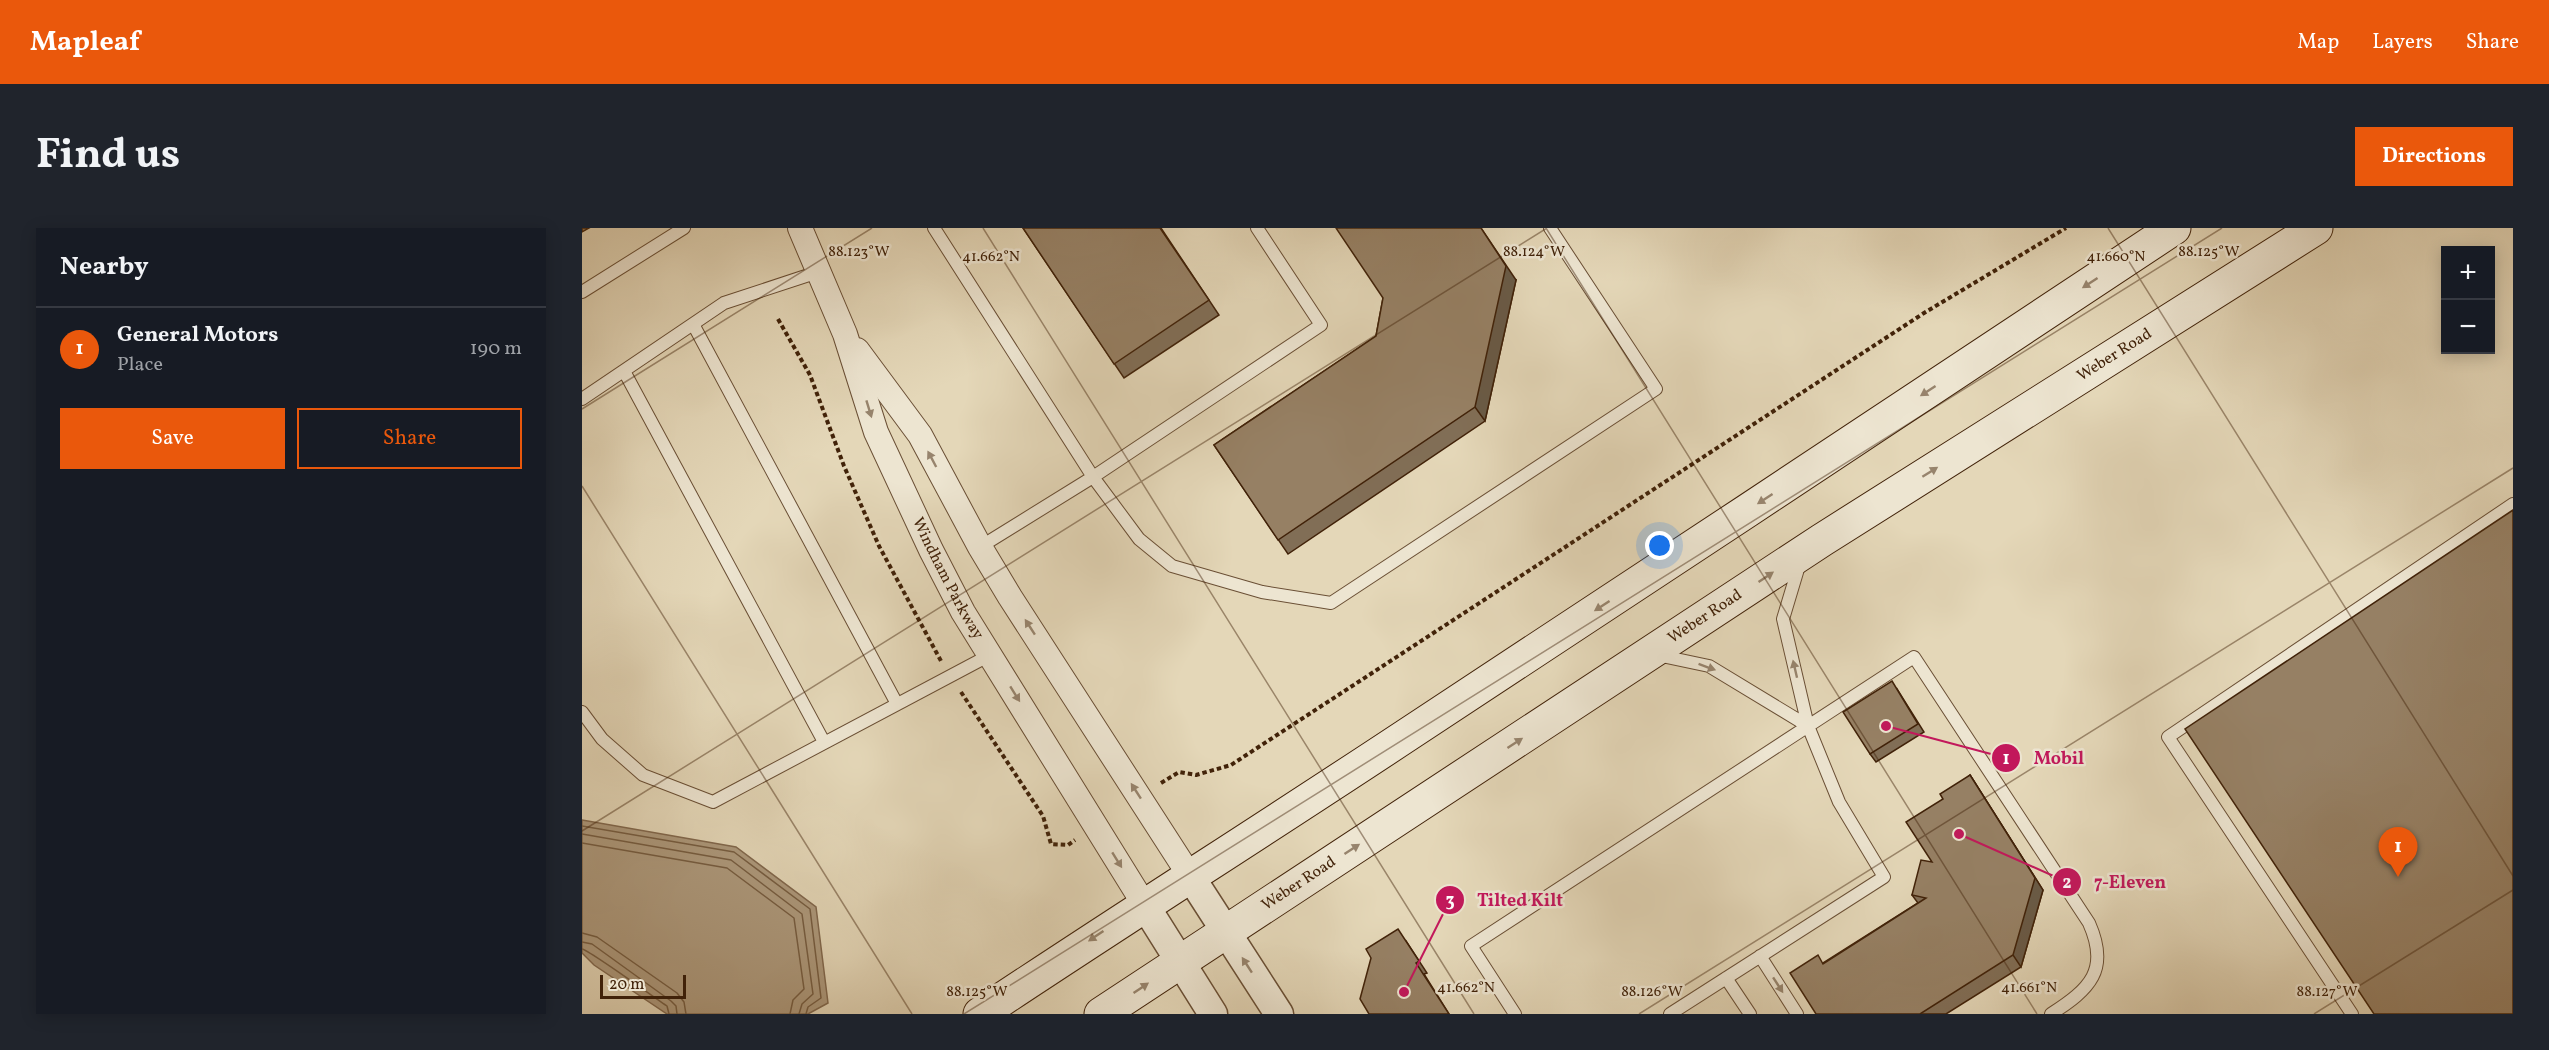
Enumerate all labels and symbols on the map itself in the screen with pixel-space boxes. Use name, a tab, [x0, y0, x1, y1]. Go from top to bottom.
text: 88.123°W	[828, 242, 890, 263]
text: 88.124°W	[1503, 242, 1565, 263]
text: 88.125°W	[2178, 242, 2240, 263]
text: 41.662°N	[962, 247, 1020, 268]
text: 41.660°N	[2087, 247, 2145, 268]
one-way arrow	[2082, 278, 2099, 289]
street label: Weber Road	[2073, 323, 2156, 387]
one-way arrow	[1920, 385, 1936, 396]
one-way arrow	[865, 400, 874, 418]
one-way arrow	[927, 450, 937, 467]
one-way arrow	[1922, 466, 1938, 477]
one-way arrow	[1757, 493, 1773, 504]
street label: Windham Parkway	[906, 514, 989, 644]
your location	[1645, 531, 1674, 560]
one-way arrow	[1757, 572, 1774, 583]
street label: Weber Road	[1664, 584, 1747, 649]
one-way arrow	[1595, 600, 1611, 612]
one-way arrow	[1025, 619, 1036, 635]
one-way arrow	[1789, 660, 1799, 679]
one-way arrow	[1698, 663, 1716, 673]
one-way arrow	[1009, 686, 1020, 703]
one-way arrow	[1507, 737, 1523, 748]
callout: Mobil	[1991, 740, 2096, 776]
text: 1	[2002, 747, 2010, 772]
text: Mobil	[2034, 747, 2084, 772]
one-way arrow	[1130, 783, 1141, 799]
pin: 1	[2378, 828, 2418, 877]
one-way arrow	[1344, 844, 1360, 855]
street label: Weber Road	[1258, 851, 1341, 916]
one-way arrow	[1112, 852, 1123, 868]
callout: 7-Eleven	[2052, 864, 2178, 900]
text: 2	[2062, 871, 2072, 896]
text: 7-Eleven	[2094, 871, 2166, 896]
callout: Tilted Kilt	[1435, 882, 1575, 918]
text: 3	[1445, 889, 1455, 914]
text: Tilted Kilt	[1477, 889, 1563, 914]
one-way arrow	[1088, 931, 1104, 942]
one-way arrow	[1242, 957, 1253, 973]
scale bar	[600, 972, 686, 1000]
one-way arrow	[1773, 977, 1784, 993]
text: 41.662°N	[1437, 978, 1495, 999]
text: 41.661°N	[2001, 978, 2057, 999]
text: 88.125°W	[946, 982, 1008, 1003]
one-way arrow	[1132, 982, 1148, 994]
text: 88.126°W	[1621, 982, 1683, 1003]
text: 88.127°W	[2297, 982, 2357, 1003]

